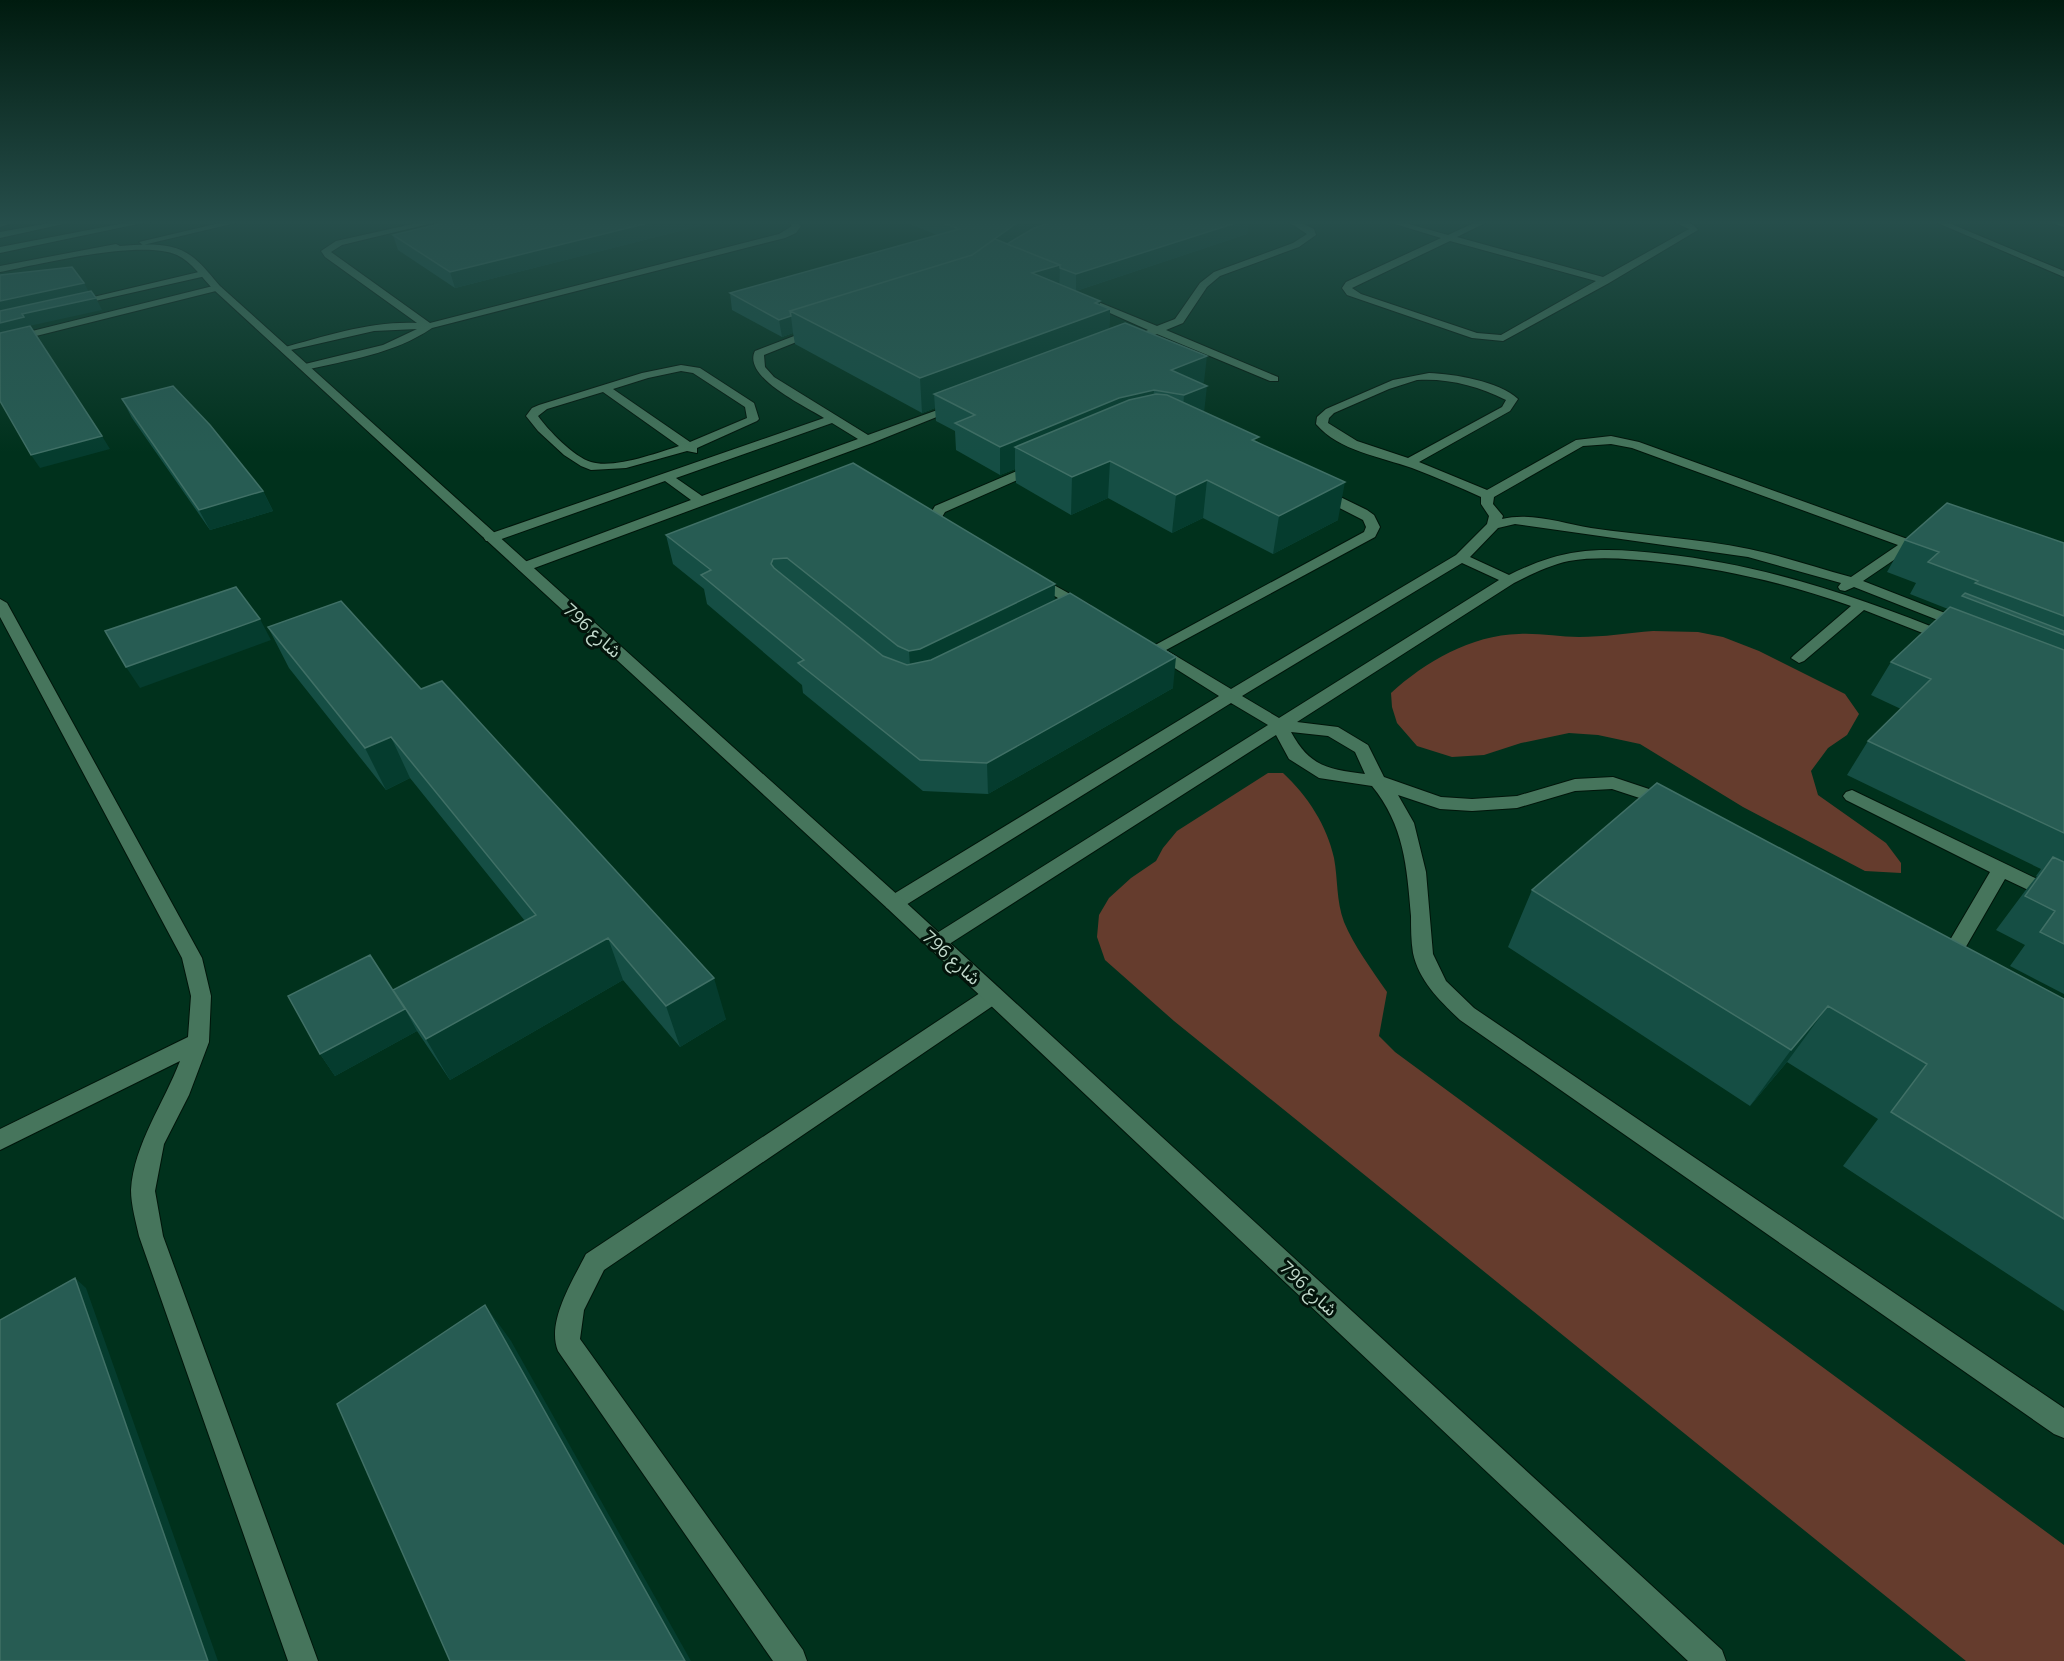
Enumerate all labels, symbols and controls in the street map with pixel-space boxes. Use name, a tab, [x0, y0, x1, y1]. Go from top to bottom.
street label: شارع 796	[557, 597, 627, 665]
street label: شارع 796	[916, 924, 986, 992]
street label: شارع 796	[1273, 1255, 1343, 1323]

